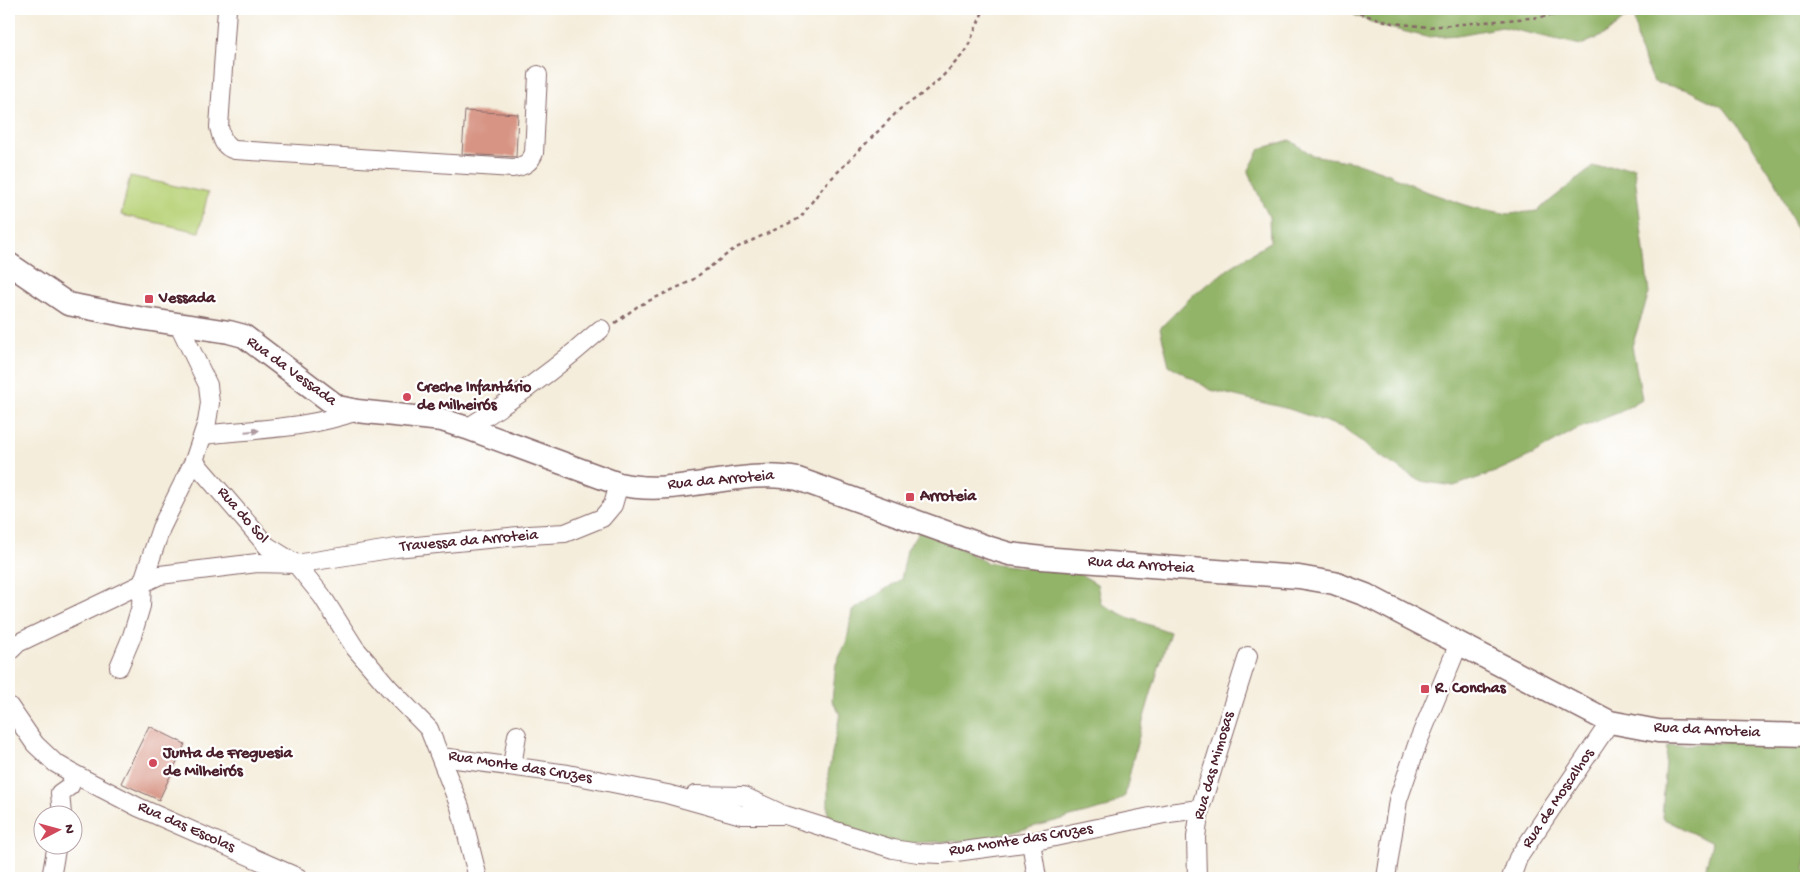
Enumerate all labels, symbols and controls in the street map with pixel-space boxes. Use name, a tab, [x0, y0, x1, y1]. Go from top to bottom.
place label: Vessada	[158, 290, 216, 309]
marker: Vessada	[143, 293, 155, 305]
street label: Rua da Vessada	[242, 333, 341, 412]
place label: Creche Infantário de Milheirós	[416, 378, 532, 416]
marker: Creche Infantário de Milheirós	[401, 391, 413, 403]
one-way arrow	[244, 427, 260, 435]
street label: Rua da Arroteia	[667, 467, 776, 495]
street label: Rua do Sol	[212, 484, 272, 548]
place label: Arroteia	[919, 488, 977, 507]
marker: Arroteia	[904, 491, 916, 503]
street label: Travessa da Arroteia	[398, 526, 540, 558]
street label: Rua da Arroteia	[1087, 553, 1196, 579]
place label: R. Conchas	[1434, 680, 1507, 699]
marker: R. Conchas	[1419, 683, 1431, 695]
street label: Rua das Mimosas	[1191, 709, 1240, 822]
street label: Rua da Arroteia	[1653, 719, 1762, 743]
place label: Junta de Freguesia de Milheirós	[162, 745, 294, 782]
street label: Rua de Moscalhos	[1519, 745, 1600, 852]
street label: Rua Monte das Cruzes	[447, 747, 594, 789]
marker: Junta de Freguesia de Milheirós	[147, 757, 159, 769]
street label: Rua das Escolas	[134, 798, 239, 858]
north arrow	[32, 804, 82, 854]
street label: Rua Monte das Cruzes	[948, 820, 1095, 862]
text: N	[60, 823, 77, 834]

